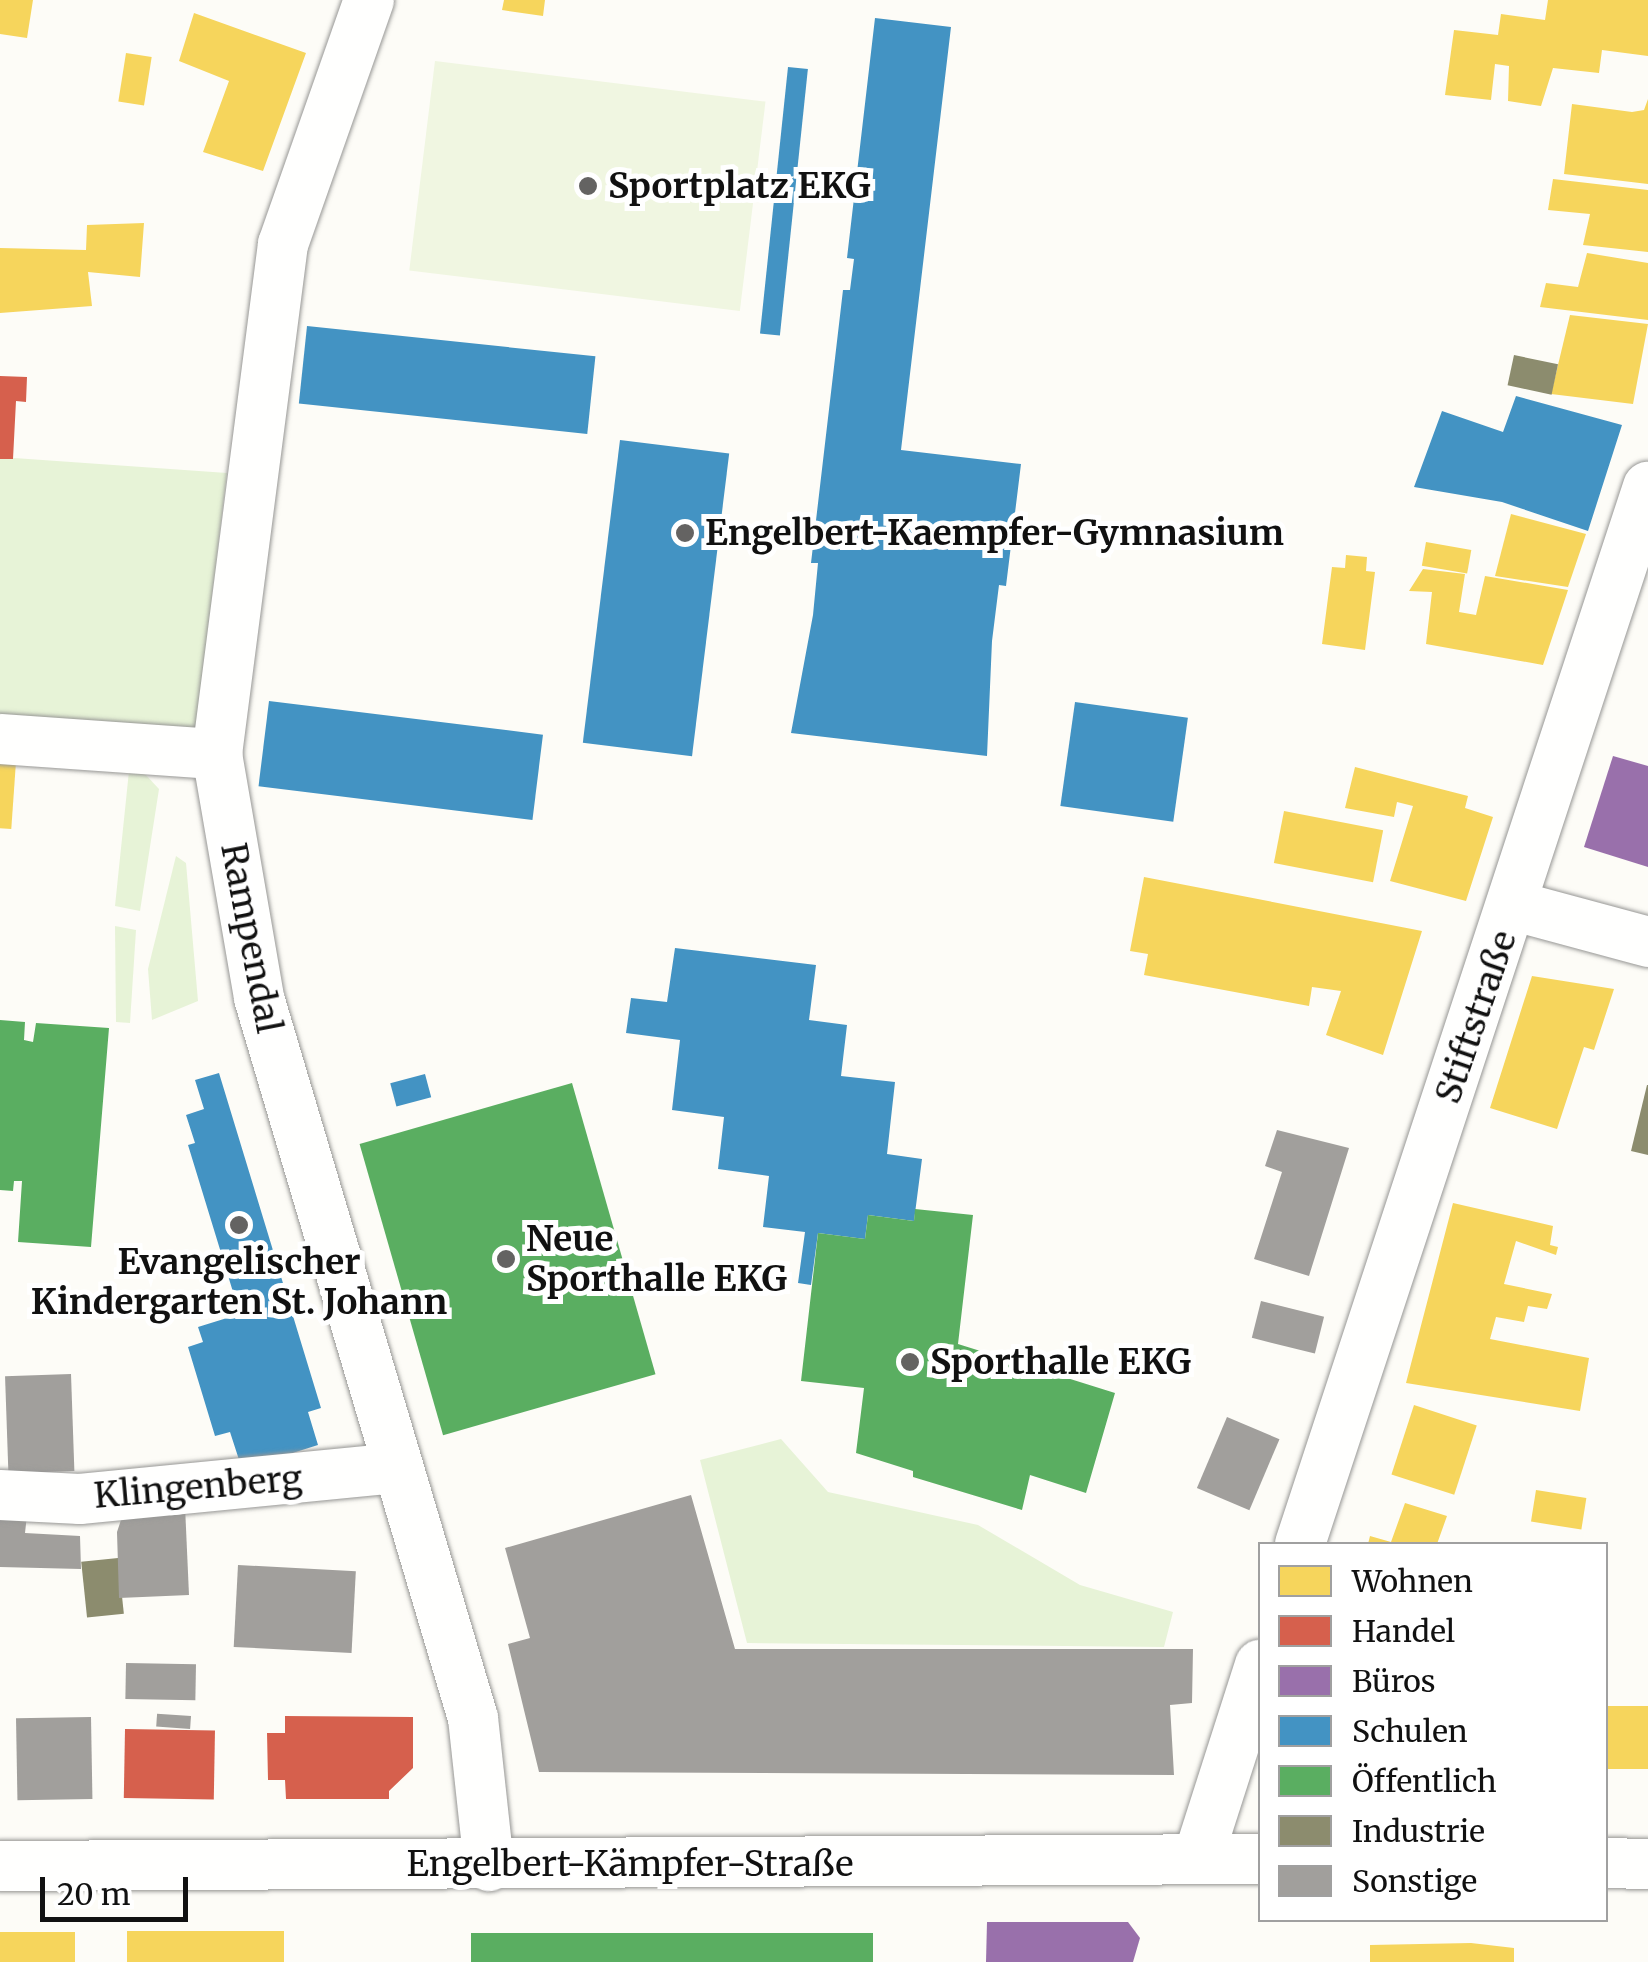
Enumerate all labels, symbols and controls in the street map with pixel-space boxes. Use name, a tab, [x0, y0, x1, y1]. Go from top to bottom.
place label: Sportplatz EKG	[608, 165, 871, 207]
marker: Sportplatz EKG	[577, 175, 599, 197]
place label: Engelbert-Kaempfer-Gymnasium	[705, 512, 1284, 554]
marker: Engelbert-Kaempfer-Gymnasium	[674, 522, 696, 544]
street label: Rampendal	[212, 839, 290, 1037]
street label: Stiftstraße	[1427, 925, 1525, 1109]
marker: Evangelischer Kindergarten St. Johann	[228, 1214, 250, 1236]
place label: Neue Sporthalle EKG	[526, 1218, 787, 1300]
place label: Evangelischer Kindergarten St. Johann	[31, 1241, 447, 1323]
marker: Neue Sporthalle EKG	[495, 1248, 517, 1270]
place label: Sporthalle EKG	[930, 1341, 1191, 1383]
marker: Sporthalle EKG	[899, 1351, 921, 1373]
street label: Klingenberg	[92, 1457, 304, 1517]
legend	[1258, 1542, 1608, 1922]
text: Wohnen	[1352, 1562, 1473, 1600]
text: Handel	[1352, 1612, 1455, 1650]
text: Büros	[1352, 1662, 1436, 1700]
text: Schulen	[1352, 1712, 1468, 1750]
text: Öffentlich	[1352, 1762, 1497, 1800]
text: Industrie	[1352, 1812, 1485, 1850]
street label: Engelbert-Kämpfer-Straße	[407, 1843, 853, 1885]
scale bar	[45, 1857, 192, 1919]
text: Sonstige	[1352, 1862, 1477, 1900]
text: 20 m	[57, 1875, 130, 1913]

